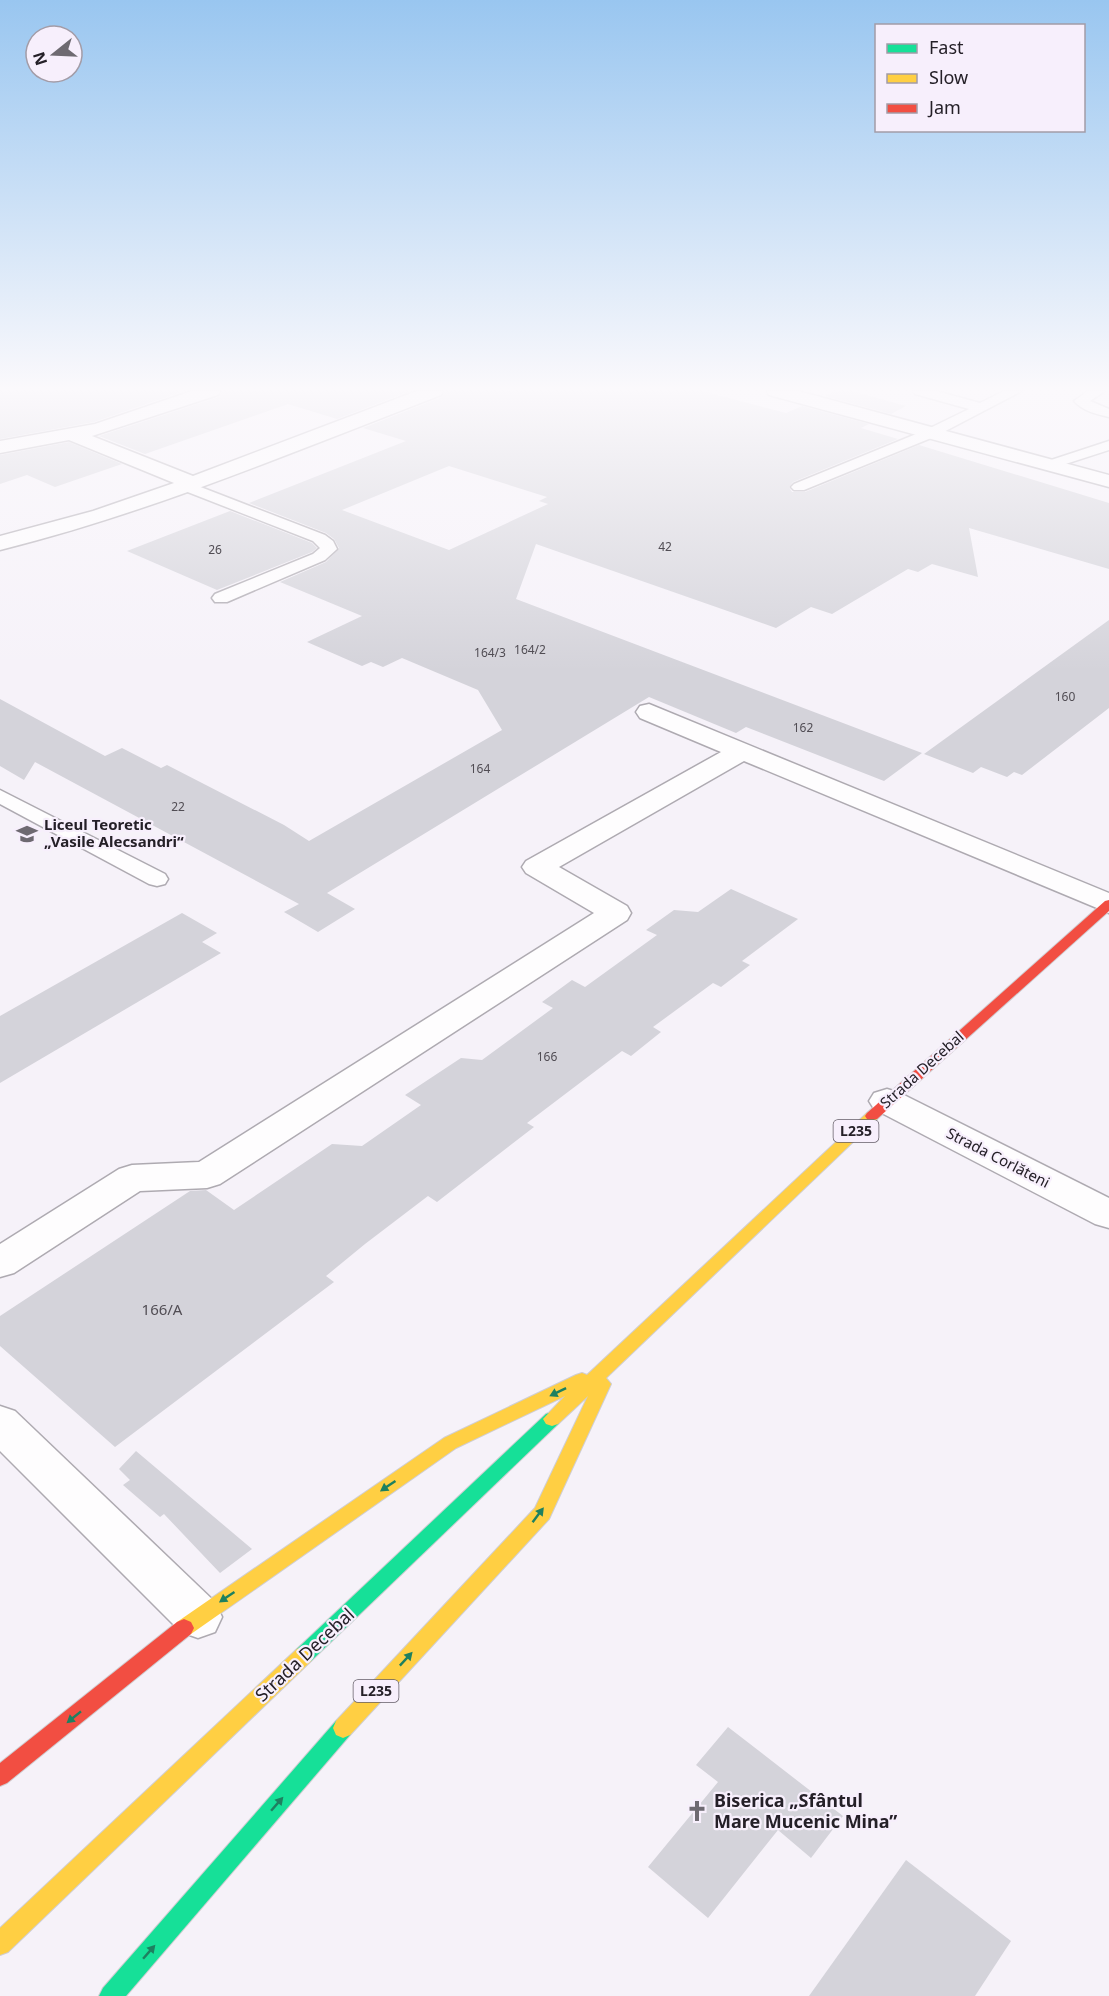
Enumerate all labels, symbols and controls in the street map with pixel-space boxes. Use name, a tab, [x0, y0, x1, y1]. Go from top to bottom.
north arrow	[24, 24, 84, 84]
legend	[875, 24, 1085, 132]
text: Fast	[929, 35, 964, 59]
text: N	[27, 49, 52, 68]
text: Slow	[929, 65, 968, 89]
text: Jam	[927, 95, 961, 119]
house number: 42	[658, 538, 672, 555]
house number: 26	[208, 541, 222, 558]
house number: 164/2	[514, 641, 546, 658]
house number: 164/3	[474, 644, 506, 661]
house number: 160	[1055, 688, 1075, 705]
house number: 162	[793, 719, 813, 736]
house number: 164	[470, 760, 490, 777]
house number: 22	[171, 798, 185, 815]
place label: Liceul Teoretic „Vasile Alecsandri“	[44, 814, 184, 851]
school or university icon: Liceul Teoretic „Vasile Alecsandri“	[15, 822, 39, 846]
street label: Strada Decebal	[875, 1026, 967, 1112]
house number: 166	[537, 1048, 557, 1065]
road number: L235	[834, 1120, 878, 1142]
street label: Strada Corlăteni	[943, 1122, 1054, 1192]
house number: 166/A	[142, 1299, 183, 1319]
one-way arrow	[549, 1387, 566, 1396]
one-way arrow	[380, 1480, 396, 1491]
one-way arrow	[532, 1508, 544, 1524]
one-way arrow	[220, 1591, 236, 1603]
street label: Strada Decebal	[250, 1602, 359, 1706]
one-way arrow	[399, 1651, 413, 1666]
road number: L235	[354, 1680, 398, 1702]
one-way arrow	[66, 1710, 82, 1723]
place label: Biserica „Sfântul Mare Mucenic Mina”	[714, 1788, 897, 1833]
one-way arrow	[270, 1796, 283, 1812]
church icon: Biserica „Sfântul Mare Mucenic Mina”	[685, 1799, 709, 1823]
one-way arrow	[142, 1945, 155, 1960]

